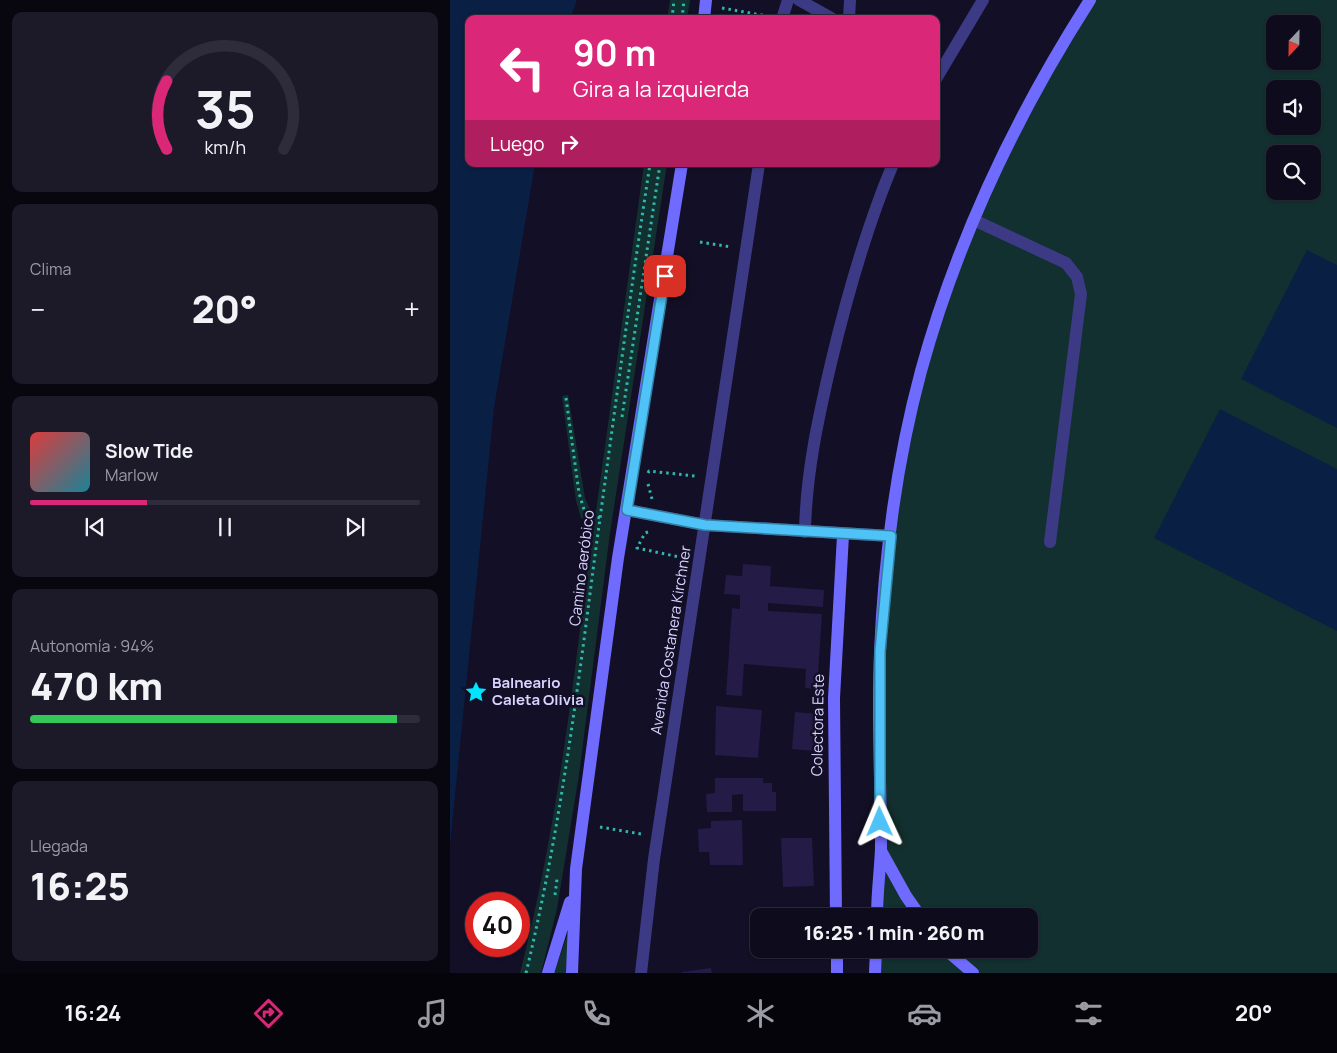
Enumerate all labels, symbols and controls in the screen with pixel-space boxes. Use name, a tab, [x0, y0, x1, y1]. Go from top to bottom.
north arrow	[1266, 15, 1321, 70]
map controls	[1266, 15, 1321, 200]
text: 90 m	[573, 29, 656, 77]
icon: left	[490, 35, 555, 100]
text: 35	[195, 73, 255, 144]
text: Gira a la izquierda	[573, 74, 749, 104]
button: sound	[1266, 80, 1321, 135]
icon: right	[555, 130, 583, 158]
text: Luego	[490, 131, 545, 157]
text: km/h	[204, 135, 246, 159]
button: search	[1266, 145, 1321, 200]
pin	[644, 255, 686, 297]
text: Clima	[30, 258, 71, 280]
icon: arrive	[651, 262, 679, 290]
text: 20°	[192, 282, 257, 334]
text: −	[30, 290, 45, 328]
text: +	[404, 290, 420, 328]
text: Slow Tide	[105, 438, 193, 464]
text: Marlow	[105, 464, 158, 486]
street label: Camino aeróbico	[564, 509, 599, 627]
icon: previous	[81, 513, 109, 541]
icon: pause	[211, 513, 239, 541]
icon: next	[341, 513, 369, 541]
street label: Avenida Costanera Kirchner	[645, 543, 696, 736]
text: Autonomía · 94%	[30, 635, 154, 657]
text: 470 km	[30, 659, 163, 711]
place label: Balneario Caleta Olivia	[492, 672, 584, 710]
street label: Colectora Este	[806, 674, 829, 776]
place icon: Balneario Caleta Olivia	[463, 679, 489, 705]
position arrow	[853, 795, 905, 847]
text: Llegada	[30, 835, 88, 857]
text: 16:25	[30, 859, 130, 911]
speed limit sign: 40	[465, 892, 530, 957]
text: 16:25 · 1 min · 260 m	[804, 920, 984, 946]
icon: directions	[251, 996, 286, 1031]
icon: music	[415, 996, 450, 1031]
icon: phone	[579, 996, 614, 1031]
icon: climate	[743, 996, 778, 1031]
icon: car	[907, 996, 942, 1031]
icon: filters	[1071, 996, 1106, 1031]
text: 16:24	[65, 998, 121, 1028]
text: 20°	[1235, 998, 1272, 1028]

